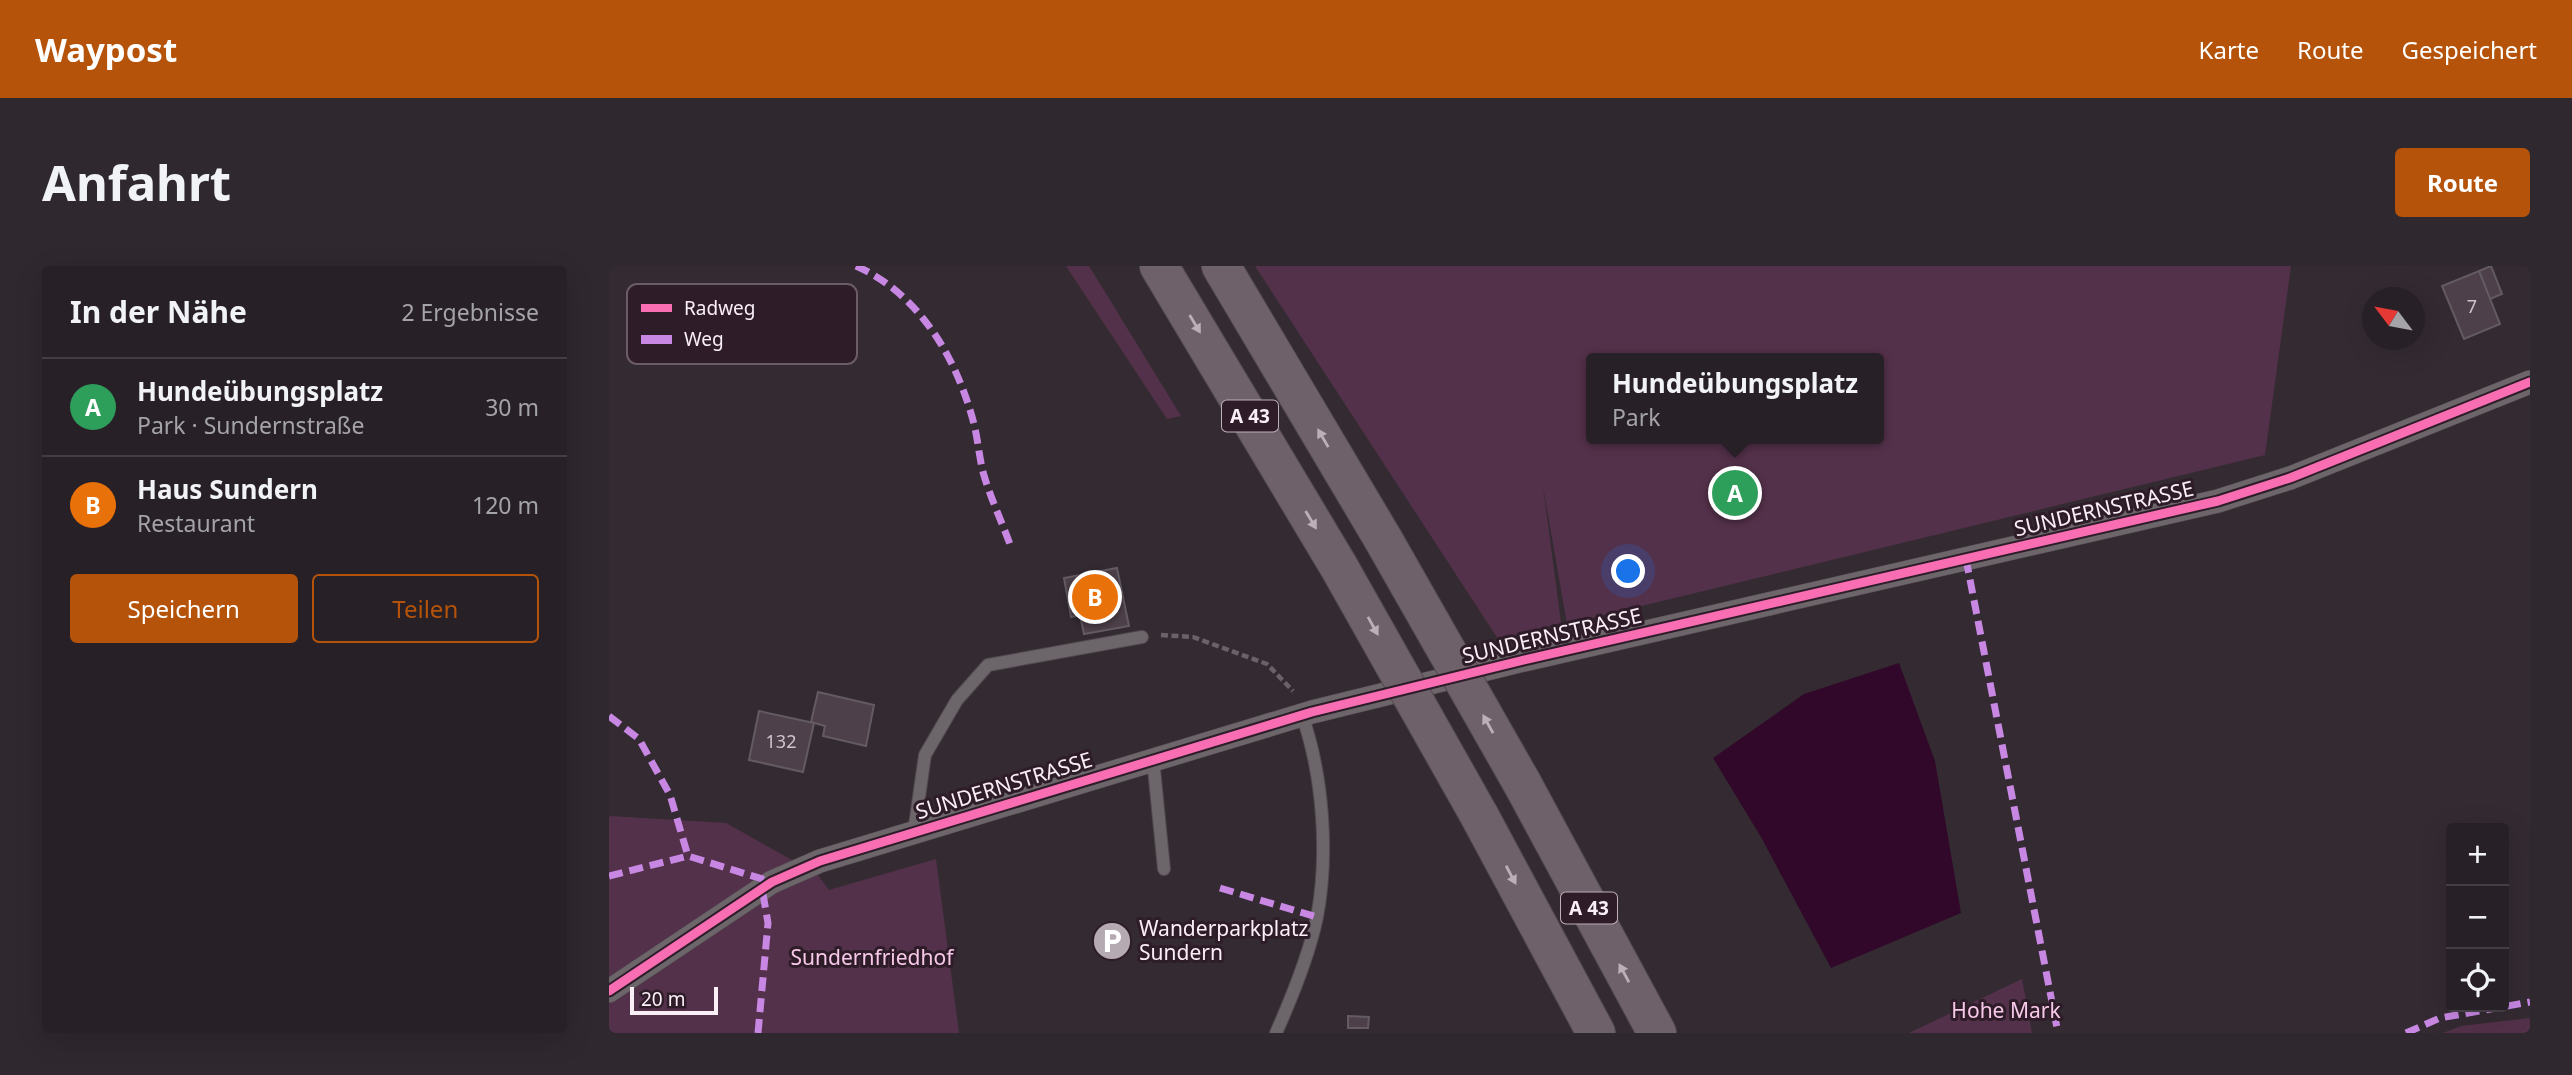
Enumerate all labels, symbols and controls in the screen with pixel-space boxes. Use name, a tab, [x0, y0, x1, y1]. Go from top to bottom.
text: Waypost	[35, 27, 177, 72]
text: Karte	[2199, 33, 2259, 66]
text: Route	[2297, 33, 2364, 66]
text: Gespeichert	[2402, 33, 2537, 66]
button: Route	[2395, 148, 2530, 217]
text: Anfahrt	[42, 149, 231, 215]
legend	[627, 284, 857, 364]
north arrow	[2362, 287, 2425, 350]
text: In der Nähe	[70, 291, 247, 332]
house number: 7	[2467, 294, 2477, 318]
text: Radweg	[684, 295, 756, 321]
text: 2 Ergebnisse	[401, 296, 539, 328]
one-way arrow	[1189, 314, 1201, 334]
text: Weg	[684, 326, 724, 352]
popup	[1586, 353, 1884, 444]
text: Hundeübungsplatz	[1612, 365, 1858, 401]
text: Hundeübungsplatz	[137, 373, 383, 409]
text: A	[85, 391, 101, 423]
text: 30 m	[485, 391, 539, 423]
road number: A 43	[1222, 400, 1278, 432]
text: Park	[1612, 401, 1661, 433]
text: Park · Sundernstraße	[137, 409, 364, 441]
one-way arrow	[1317, 428, 1329, 447]
pin: A	[1712, 467, 1758, 519]
text: Haus Sundern	[137, 471, 318, 507]
street label: SUNDERNSTRASSE	[2011, 474, 2196, 542]
text: B	[85, 489, 101, 521]
text: 120 m	[472, 489, 539, 521]
text: Restaurant	[137, 507, 255, 539]
one-way arrow	[1305, 510, 1317, 529]
your location	[1611, 554, 1645, 588]
pin: B	[1072, 571, 1118, 623]
button: Speichern	[70, 574, 298, 643]
button: Teilen	[312, 574, 539, 643]
street label: SUNDERNSTRASSE	[1459, 601, 1644, 669]
one-way arrow	[1366, 617, 1379, 636]
one-way arrow	[1482, 714, 1494, 733]
house number: 132	[766, 729, 796, 753]
street label: SUNDERNSTRASSE	[912, 745, 1095, 825]
map controls	[2446, 823, 2509, 1012]
button: +	[2446, 823, 2509, 886]
one-way arrow	[1505, 865, 1517, 885]
button: −	[2446, 886, 2509, 949]
road number: A 43	[1561, 892, 1617, 923]
place label: Wanderparkplatz Sundern	[1139, 914, 1309, 966]
parking icon: Wanderparkplatz Sundern	[1091, 920, 1133, 962]
park label: Sundernfriedhof	[791, 943, 955, 971]
button: locate	[2446, 949, 2509, 1012]
one-way arrow	[1619, 963, 1630, 983]
scale bar	[630, 984, 717, 1016]
text: 20 m	[641, 986, 685, 1012]
park label: Hohe Mark	[1951, 996, 2061, 1024]

